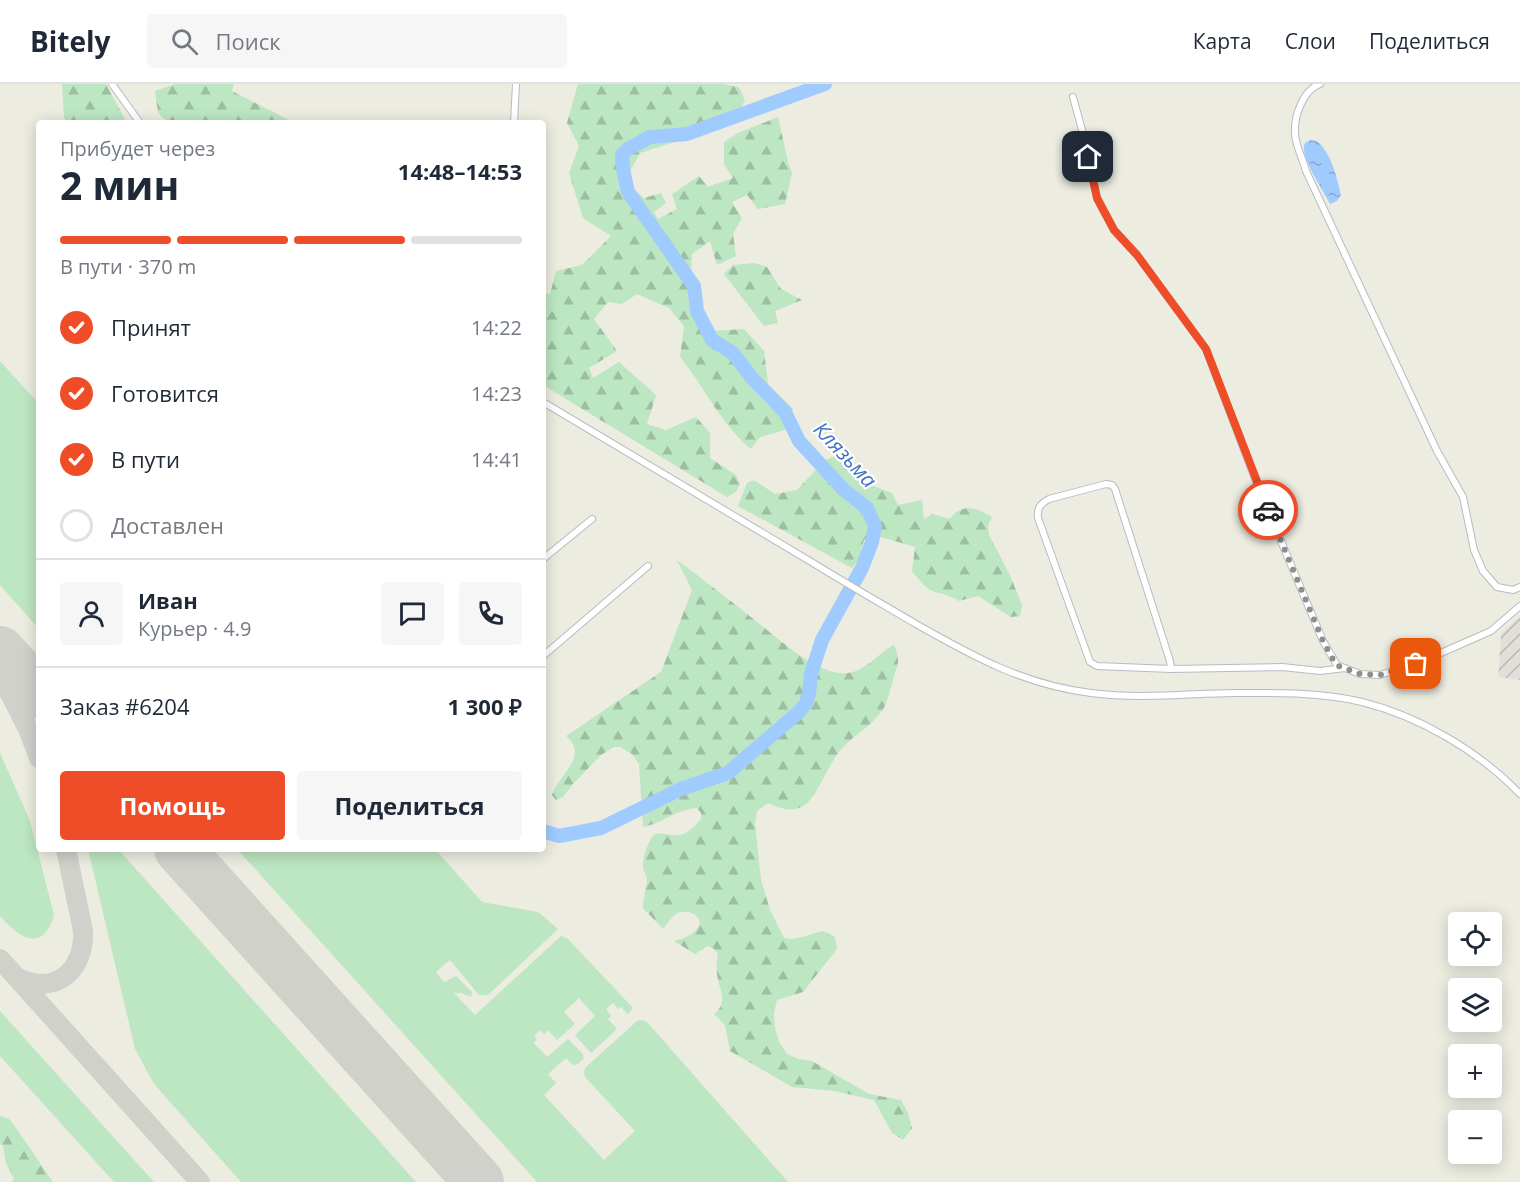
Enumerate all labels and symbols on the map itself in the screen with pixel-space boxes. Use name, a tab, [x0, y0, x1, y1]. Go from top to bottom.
pin	[1062, 131, 1113, 182]
water label: Клязьма	[808, 415, 884, 493]
courier	[1238, 480, 1298, 540]
pin	[1390, 638, 1441, 689]

